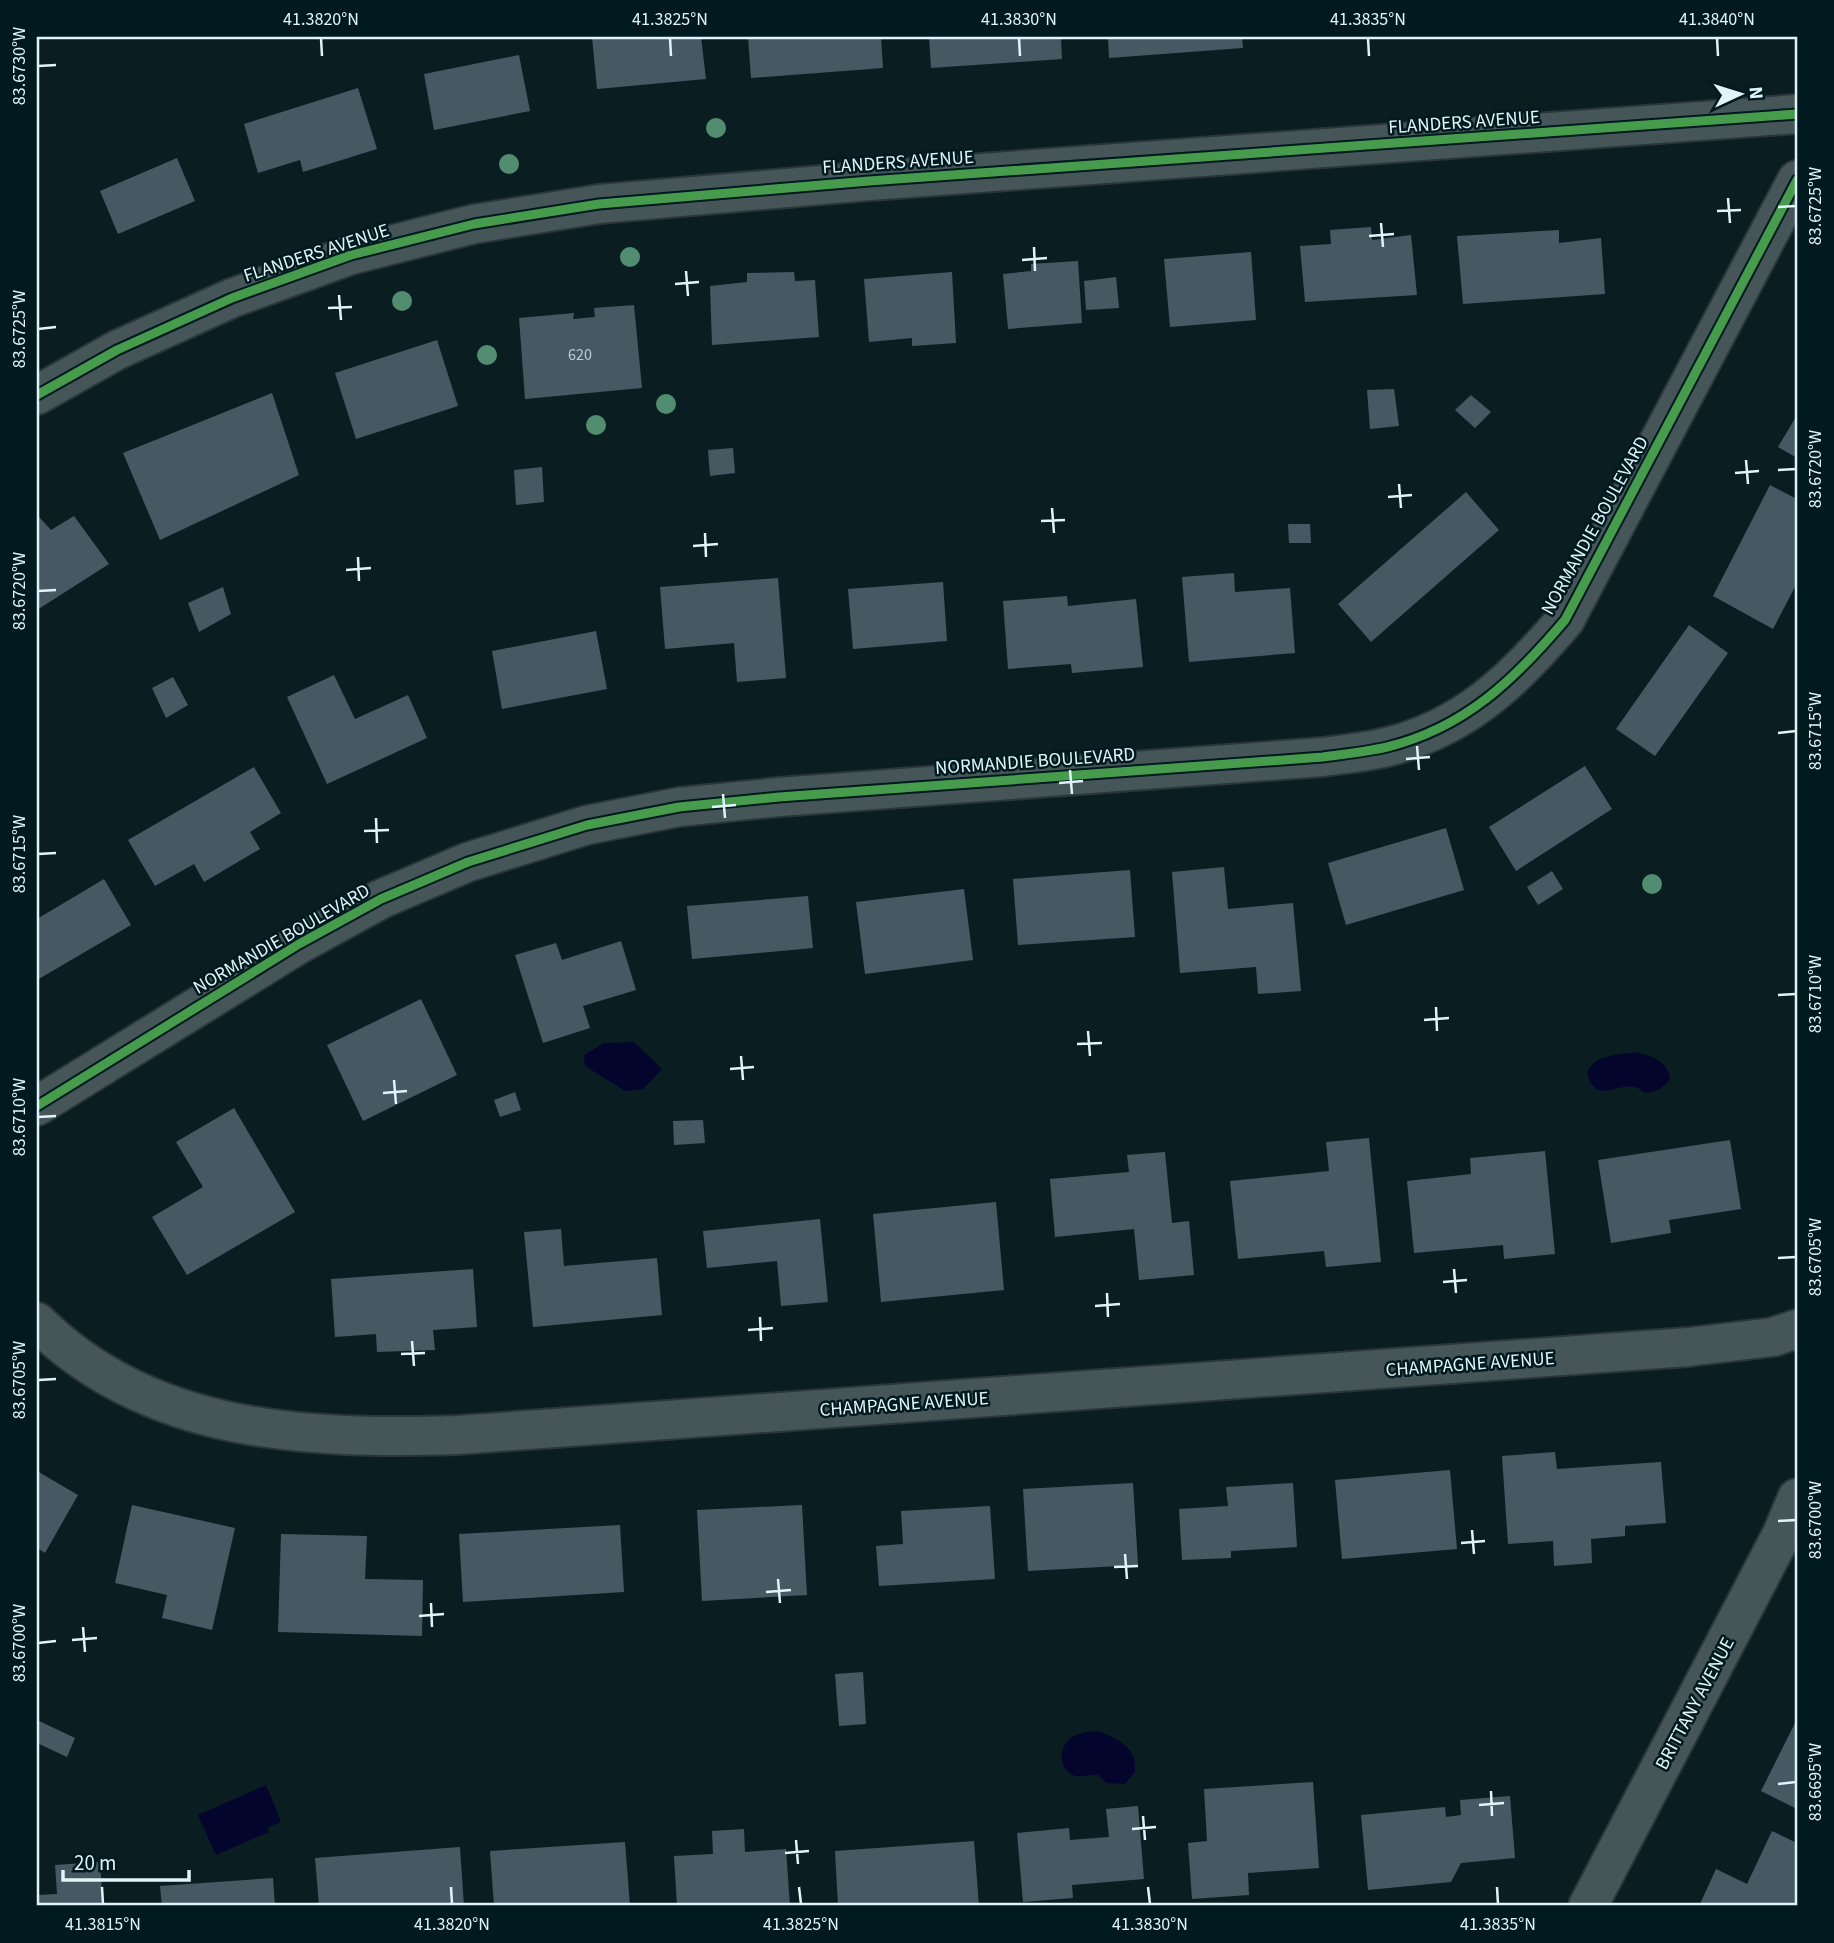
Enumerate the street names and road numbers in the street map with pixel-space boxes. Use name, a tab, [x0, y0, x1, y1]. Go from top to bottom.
street label: FLANDERS AVENUE	[1387, 104, 1541, 141]
street label: FLANDERS AVENUE	[821, 144, 975, 181]
street label: FLANDERS AVENUE	[240, 217, 393, 290]
street label: NORMANDIE BOULEVARD	[1535, 432, 1656, 620]
street label: NORMANDIE BOULEVARD	[934, 741, 1136, 782]
street label: NORMANDIE BOULEVARD	[188, 878, 375, 1001]
street label: CHAMPAGNE AVENUE	[1385, 1345, 1556, 1384]
street label: CHAMPAGNE AVENUE	[819, 1385, 990, 1424]
street label: BRITTANY AVENUE	[1649, 1633, 1742, 1775]

